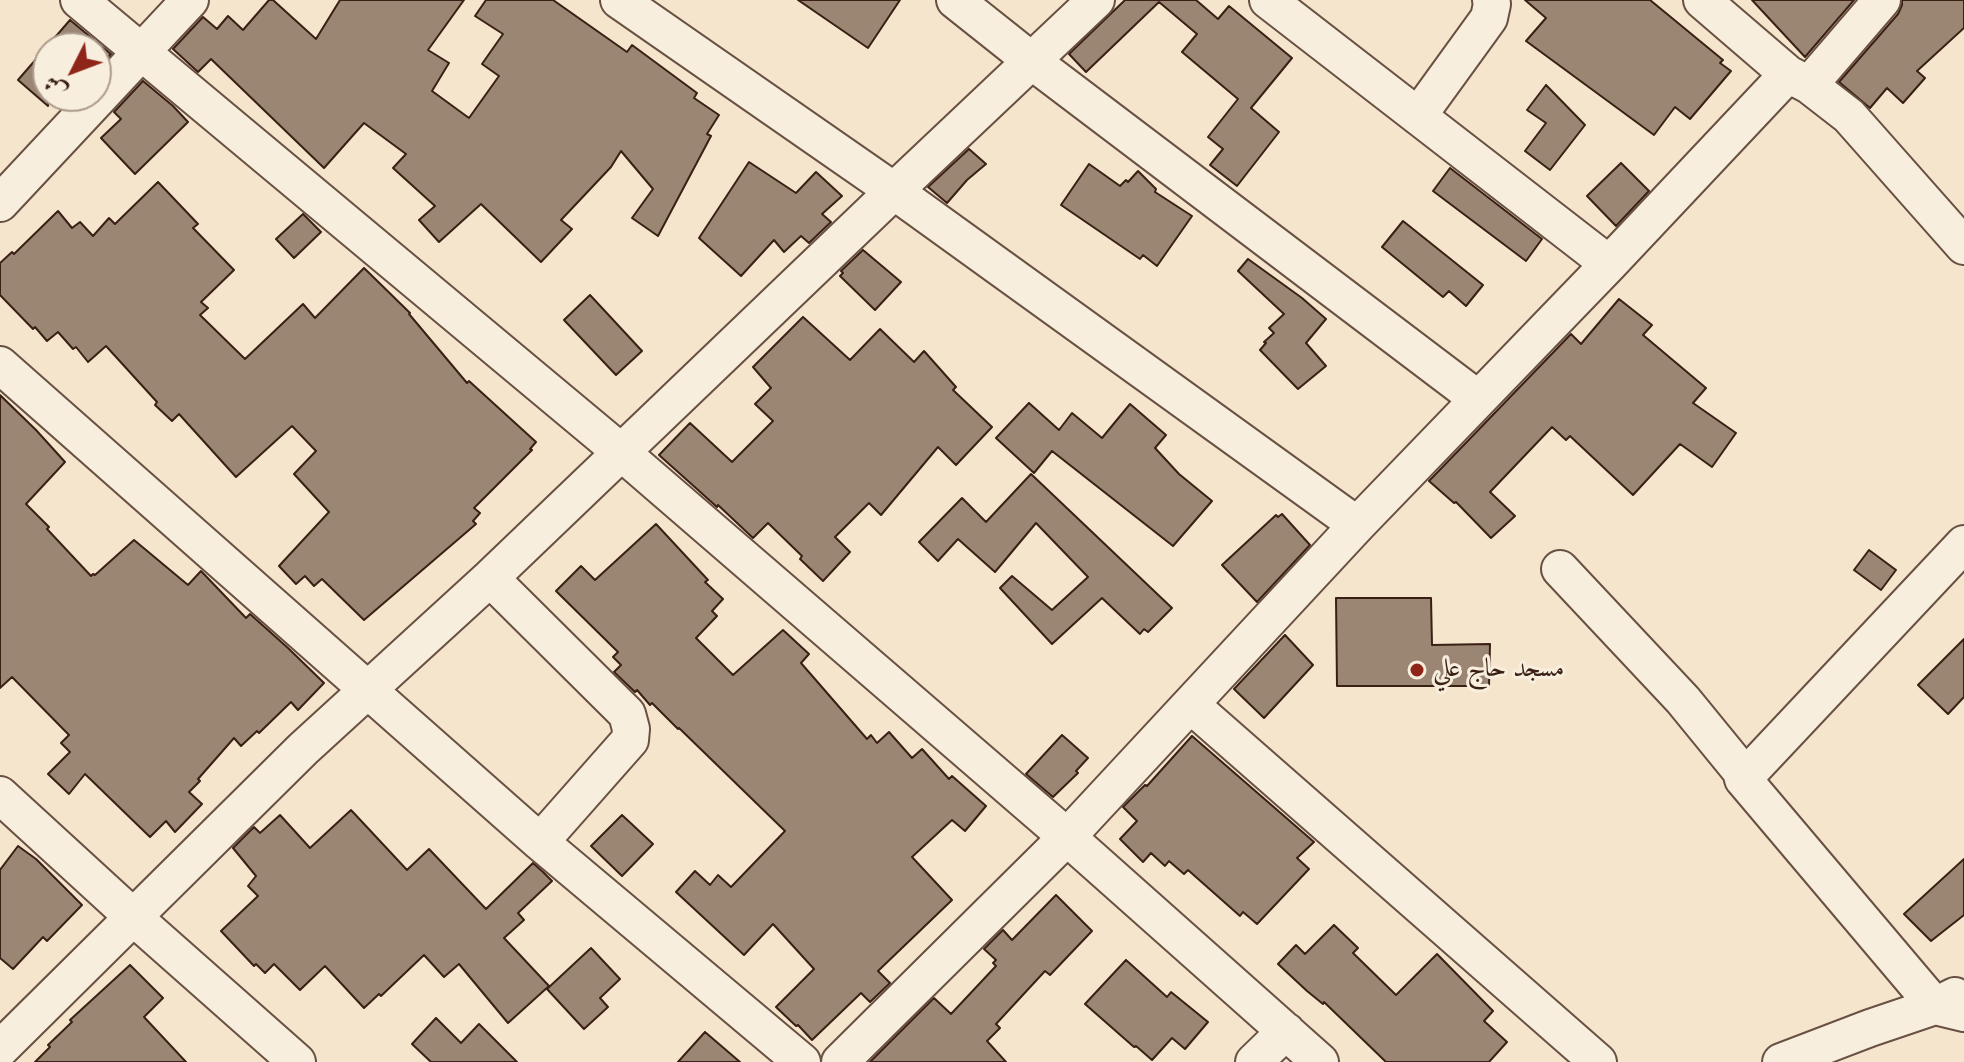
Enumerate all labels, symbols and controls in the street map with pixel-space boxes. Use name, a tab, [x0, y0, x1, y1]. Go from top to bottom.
north arrow	[32, 32, 112, 112]
text: ش	[37, 69, 74, 105]
place label: مسجد حاج علي	[1433, 654, 1564, 686]
marker: مسجد حاج علي	[1408, 661, 1426, 679]

